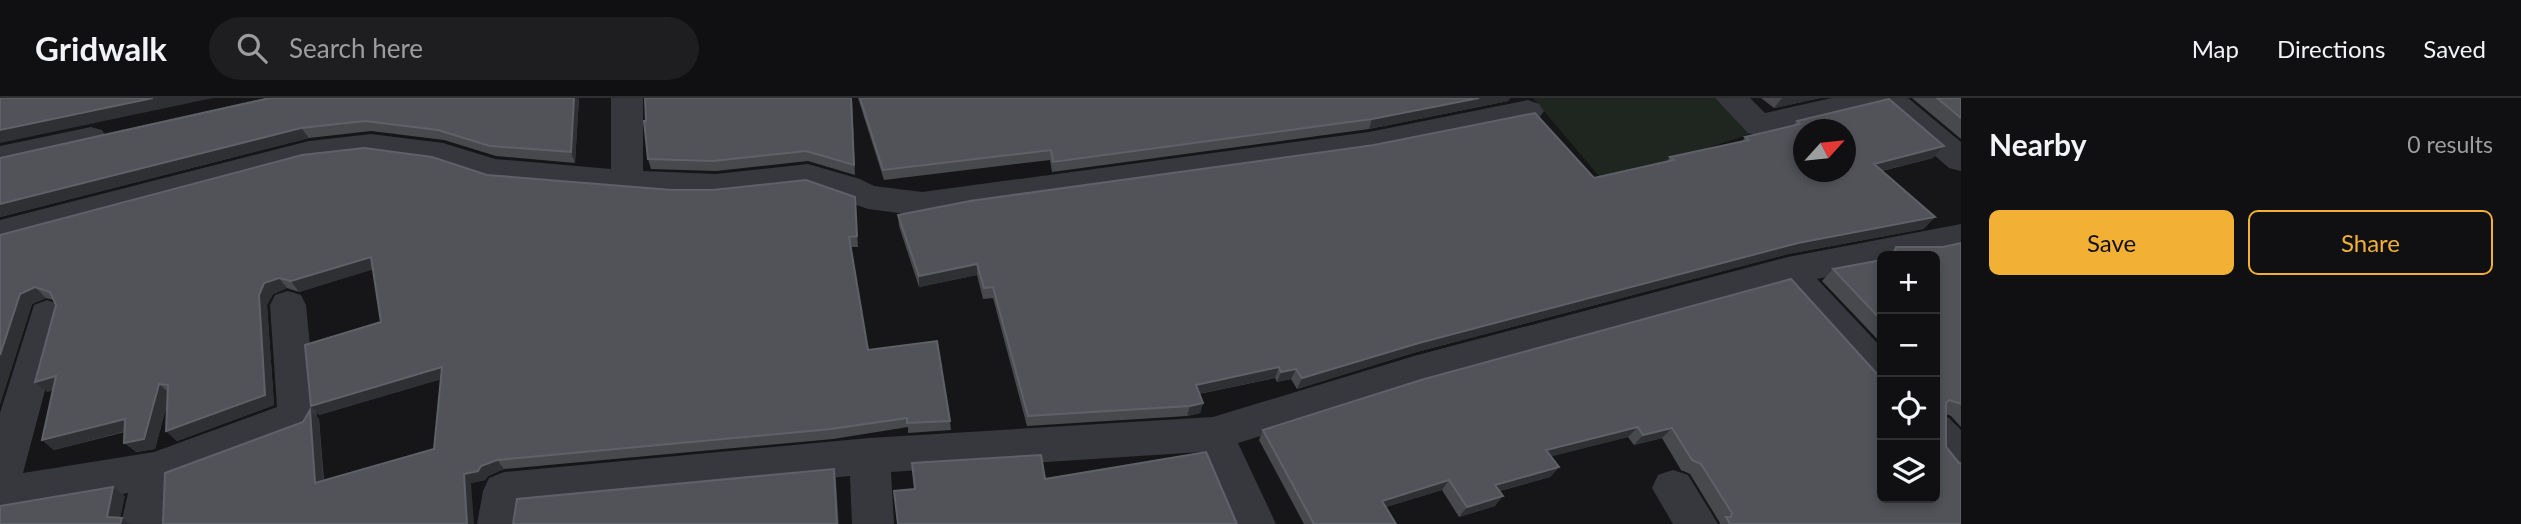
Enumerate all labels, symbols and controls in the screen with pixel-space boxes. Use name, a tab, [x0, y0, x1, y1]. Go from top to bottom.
search box	[209, 17, 699, 80]
text: Gridwalk	[35, 28, 167, 68]
icon: search	[233, 29, 271, 67]
text: Search here	[289, 32, 423, 64]
text: Map	[2192, 34, 2239, 63]
text: Directions	[2277, 34, 2385, 63]
text: Saved	[2423, 34, 2486, 63]
north arrow	[1793, 119, 1856, 182]
text: Nearby	[1989, 126, 2087, 162]
text: 0 results	[2407, 130, 2493, 158]
button: Save	[1989, 210, 2234, 275]
button: Share	[2248, 210, 2493, 275]
map controls	[1877, 251, 1940, 503]
button: +	[1877, 251, 1940, 314]
button: −	[1877, 314, 1940, 377]
button: locate	[1877, 377, 1940, 440]
button: layers	[1877, 440, 1940, 503]

